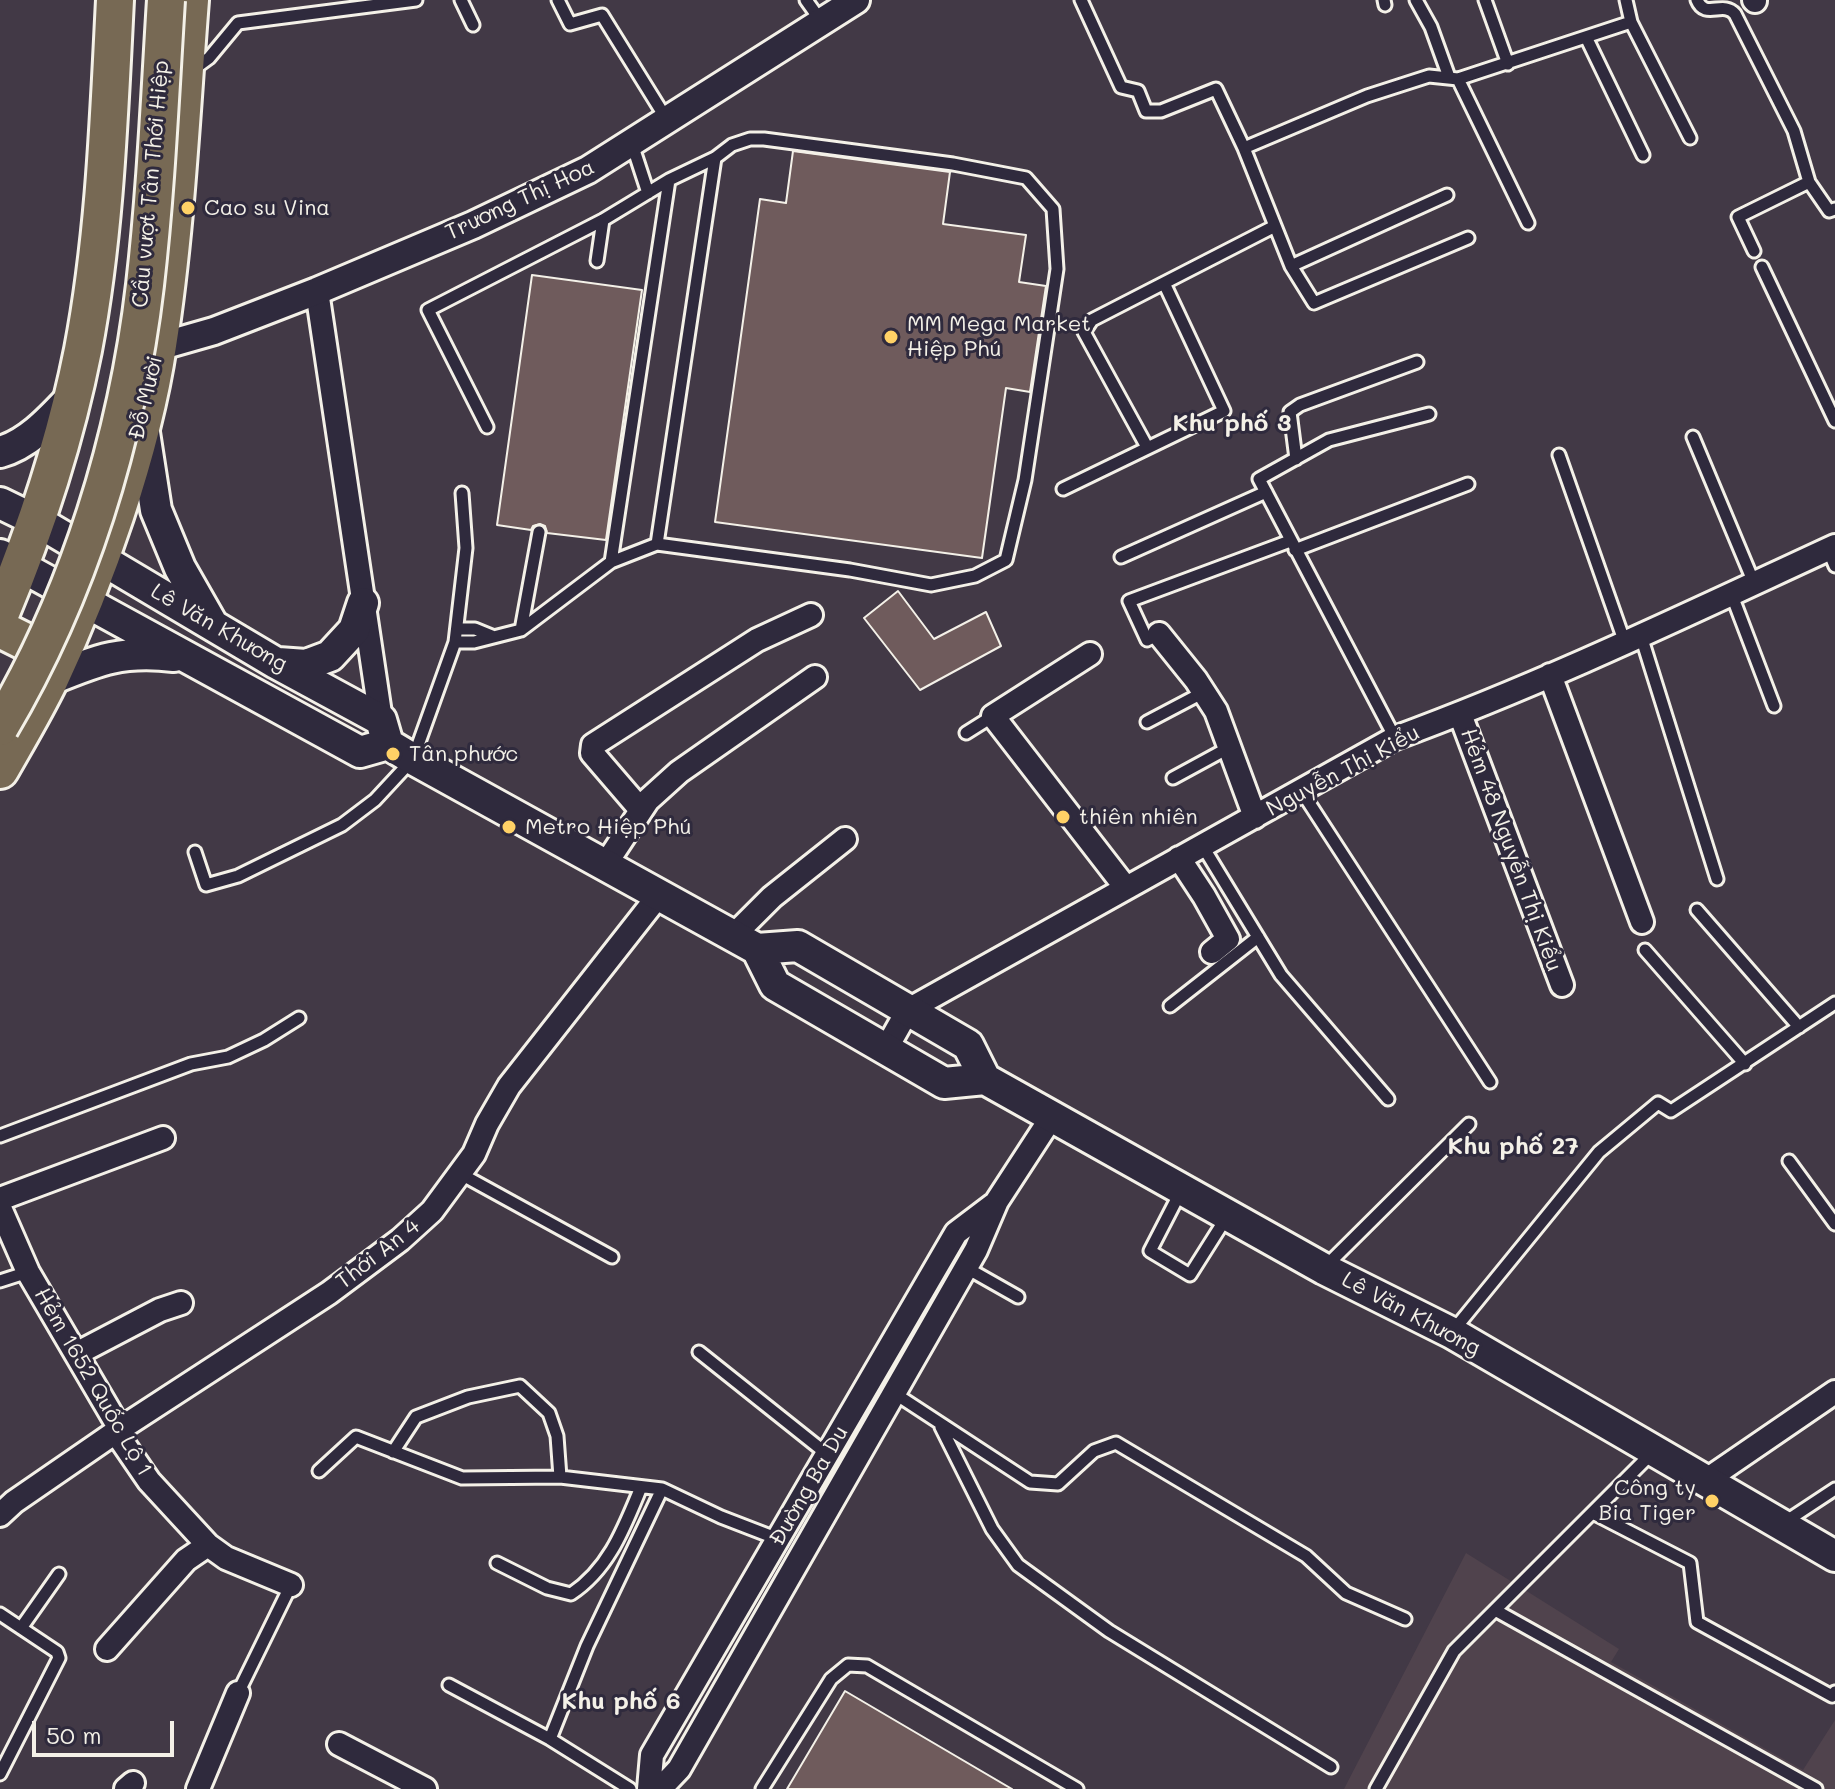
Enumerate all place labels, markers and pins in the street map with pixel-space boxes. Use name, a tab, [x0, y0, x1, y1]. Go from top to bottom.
place label: Cao su Vina	[204, 195, 330, 221]
marker: Cao su Vina	[179, 199, 197, 217]
place label: MM Mega Market Hiệp Phú	[907, 311, 1091, 362]
marker: MM Mega Market Hiệp Phú	[882, 328, 900, 346]
place label: Tân phước	[409, 741, 518, 767]
marker: Tân phước	[384, 745, 402, 763]
place label: thiên nhiên	[1079, 804, 1198, 830]
marker: thiên nhiên	[1054, 808, 1072, 826]
place label: Metro Hiệp Phú	[525, 814, 691, 840]
marker: Metro Hiệp Phú	[500, 818, 518, 836]
place label: Công ty Bia Tiger	[1598, 1475, 1696, 1526]
marker: Công ty Bia Tiger	[1703, 1492, 1721, 1510]

